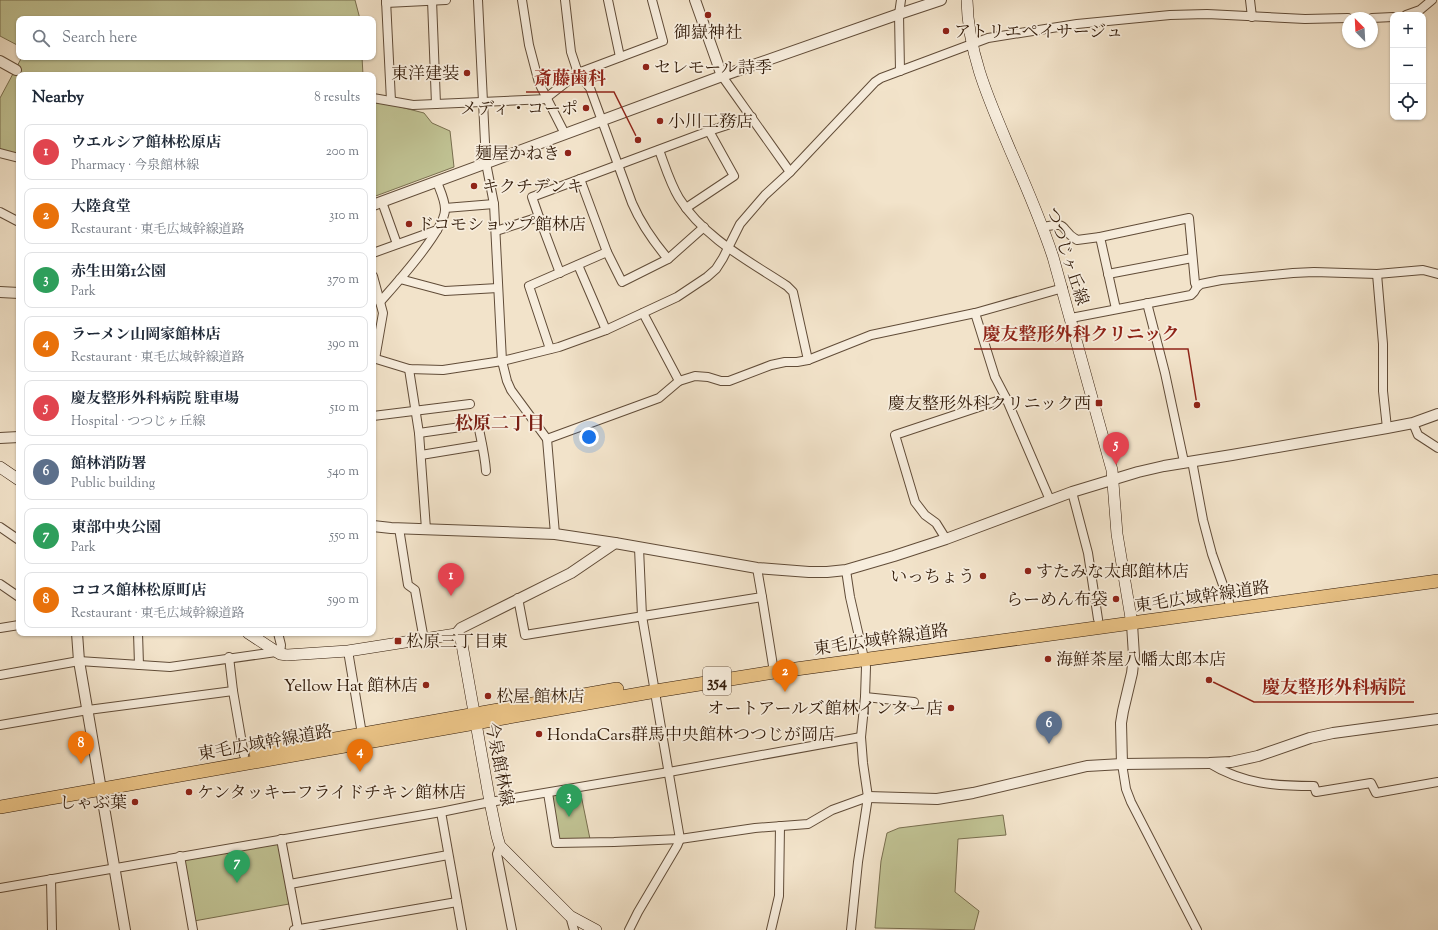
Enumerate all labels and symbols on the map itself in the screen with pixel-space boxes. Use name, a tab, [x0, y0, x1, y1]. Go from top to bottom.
marker: 御嶽神社	[703, 10, 713, 20]
north arrow	[1342, 12, 1378, 48]
place label: アトリエペイサージュ	[954, 21, 1123, 45]
place label: 御嶽神社	[674, 22, 742, 46]
marker: アトリエペイサージュ	[941, 26, 951, 36]
place label: セレモール詩季	[654, 57, 772, 81]
callout: 斎藤歯科	[526, 62, 614, 92]
marker: セレモール詩季	[641, 62, 651, 72]
place label: 東洋建装	[391, 63, 459, 87]
text: 斎藤歯科	[534, 67, 606, 93]
marker: 東洋建装	[462, 68, 472, 78]
place label: メディ・コーポ	[460, 98, 578, 122]
marker: メディ・コーポ	[581, 103, 591, 113]
place label: 小川工務店	[668, 111, 753, 135]
marker: 小川工務店	[655, 116, 665, 126]
place label: 麺屋かねき	[475, 143, 560, 167]
marker: 麺屋かねき	[563, 148, 573, 158]
place label: キクチデンキ	[482, 176, 584, 200]
marker: キクチデンキ	[469, 181, 479, 191]
street label: つつじヶ丘線	[1039, 204, 1093, 309]
place label: ドコモショップ館林店	[417, 214, 586, 238]
marker: ドコモショップ館林店	[404, 219, 414, 229]
callout: 慶友整形外科クリニック	[974, 319, 1188, 349]
text: 慶友整形外科クリニック	[983, 323, 1179, 349]
place label: 慶友整形外科クリニック西	[888, 393, 1091, 417]
marker: 慶友整形外科クリニック西	[1094, 398, 1104, 408]
district label: 松原二丁目	[455, 412, 545, 438]
your location	[579, 427, 599, 447]
pin: 5	[1103, 432, 1129, 465]
place label: すたみな太郎館林店	[1036, 561, 1189, 585]
pin: 1	[438, 563, 464, 596]
place label: いっちょう	[890, 566, 975, 590]
marker: すたみな太郎館林店	[1023, 566, 1033, 576]
marker: いっちょう	[978, 571, 988, 581]
street label: 東毛広域幹線道路	[1133, 577, 1271, 619]
place label: らーめん布袋	[1006, 589, 1108, 613]
marker: らーめん布袋	[1111, 594, 1121, 604]
street label: 東毛広域幹線道路	[812, 620, 950, 662]
place label: 松原三丁目東	[406, 631, 508, 655]
marker: 松原三丁目東	[393, 636, 403, 646]
place label: 海鮮茶屋八幡太郎本店	[1056, 649, 1226, 673]
marker: 海鮮茶屋八幡太郎本店	[1043, 654, 1053, 664]
pin: 2	[772, 659, 798, 692]
road number: 354	[703, 667, 731, 695]
callout: 慶友整形外科病院	[1254, 672, 1414, 702]
place label: Yellow Hat 館林店	[284, 675, 418, 699]
text: 慶友整形外科病院	[1262, 676, 1406, 702]
marker: Yellow Hat 館林店	[421, 680, 431, 690]
place label: 松屋 館林店	[496, 686, 585, 710]
marker: 松屋 館林店	[483, 691, 493, 701]
place label: オートアールズ館林インター店	[708, 698, 943, 722]
marker: オートアールズ館林インター店	[946, 703, 956, 713]
pin: 6	[1036, 711, 1062, 744]
street label: 東毛広域幹線道路	[196, 720, 334, 768]
street label: 今泉館林線	[478, 720, 518, 808]
place label: HondaCars群馬中央館林つつじが岡店	[547, 724, 835, 748]
marker: HondaCars群馬中央館林つつじが岡店	[534, 729, 544, 739]
pin: 8	[68, 731, 94, 764]
pin: 4	[347, 739, 373, 772]
place label: ケンタッキーフライドチキン館林店	[197, 782, 466, 806]
pin: 3	[556, 784, 582, 817]
marker: ケンタッキーフライドチキン館林店	[184, 787, 194, 797]
place label: しゃぶ葉	[59, 792, 127, 816]
marker: しゃぶ葉	[130, 797, 140, 807]
pin: 7	[224, 850, 250, 883]

